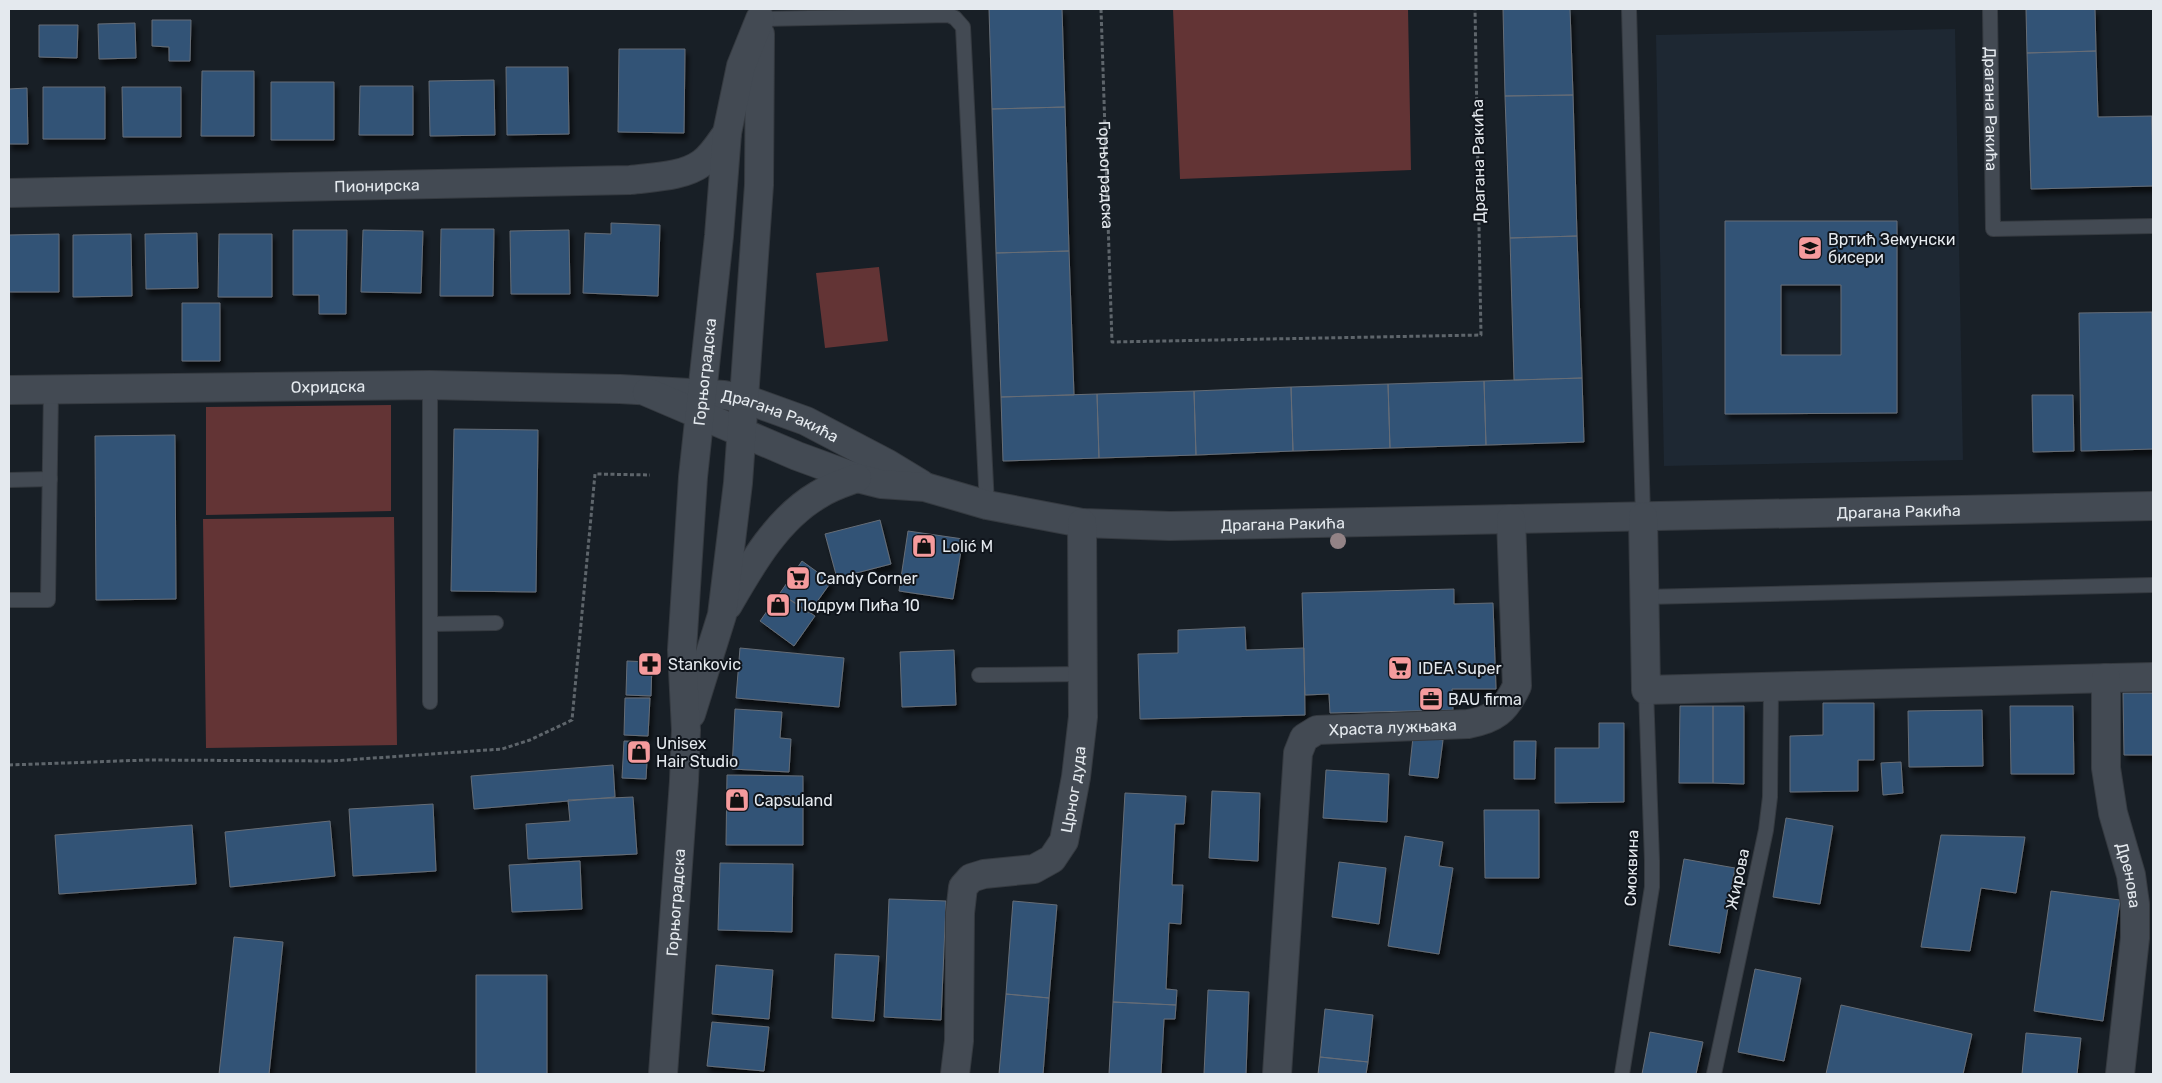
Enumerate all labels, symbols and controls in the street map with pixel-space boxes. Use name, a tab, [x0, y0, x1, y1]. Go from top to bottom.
street label: Драгана Ракића	[1981, 47, 2001, 171]
street label: Драгана Ракића	[1468, 99, 1489, 223]
street label: Горњоградска	[1095, 121, 1117, 229]
street label: Пионирска	[334, 175, 420, 196]
place label: Вртић Земунски бисери	[1828, 230, 1955, 267]
school or university icon: Вртић Земунски бисери	[1797, 235, 1823, 261]
street label: Горњоградска	[690, 317, 720, 427]
street label: Охридска	[291, 377, 365, 397]
street label: Драгана Ракића	[720, 386, 842, 446]
street label: Драгана Ракића	[1836, 501, 1961, 522]
street label: Драгана Ракића	[1221, 513, 1345, 535]
shop icon: Lolić M	[911, 533, 937, 559]
place label: Lolić M	[942, 537, 993, 556]
supermarket icon: Candy Corner	[785, 565, 811, 591]
place label: Candy Corner	[816, 569, 918, 588]
shop icon: Подрум Пића 10	[765, 592, 791, 618]
place label: Подрум Пића 10	[796, 596, 920, 615]
pharmacy icon: Stankovic	[637, 651, 663, 677]
place label: Stankovic	[668, 655, 741, 674]
supermarket icon: IDEA Super	[1387, 655, 1413, 681]
place label: IDEA Super	[1418, 659, 1501, 678]
office icon: BAU firma	[1418, 686, 1444, 712]
place label: BAU firma	[1448, 690, 1522, 709]
street label: Храста лужњака	[1328, 715, 1457, 740]
place label: Unisex Hair Studio	[656, 734, 738, 771]
shop icon: Unisex Hair Studio	[626, 739, 652, 765]
street label: Црног дуда	[1057, 745, 1090, 834]
shop icon: Capsuland	[724, 787, 750, 813]
place label: Capsuland	[754, 791, 833, 810]
street label: Смоквина	[1621, 829, 1642, 907]
street label: Дренова	[2112, 840, 2144, 909]
street label: Жирова	[1722, 847, 1753, 911]
street label: Горњоградска	[662, 848, 689, 957]

